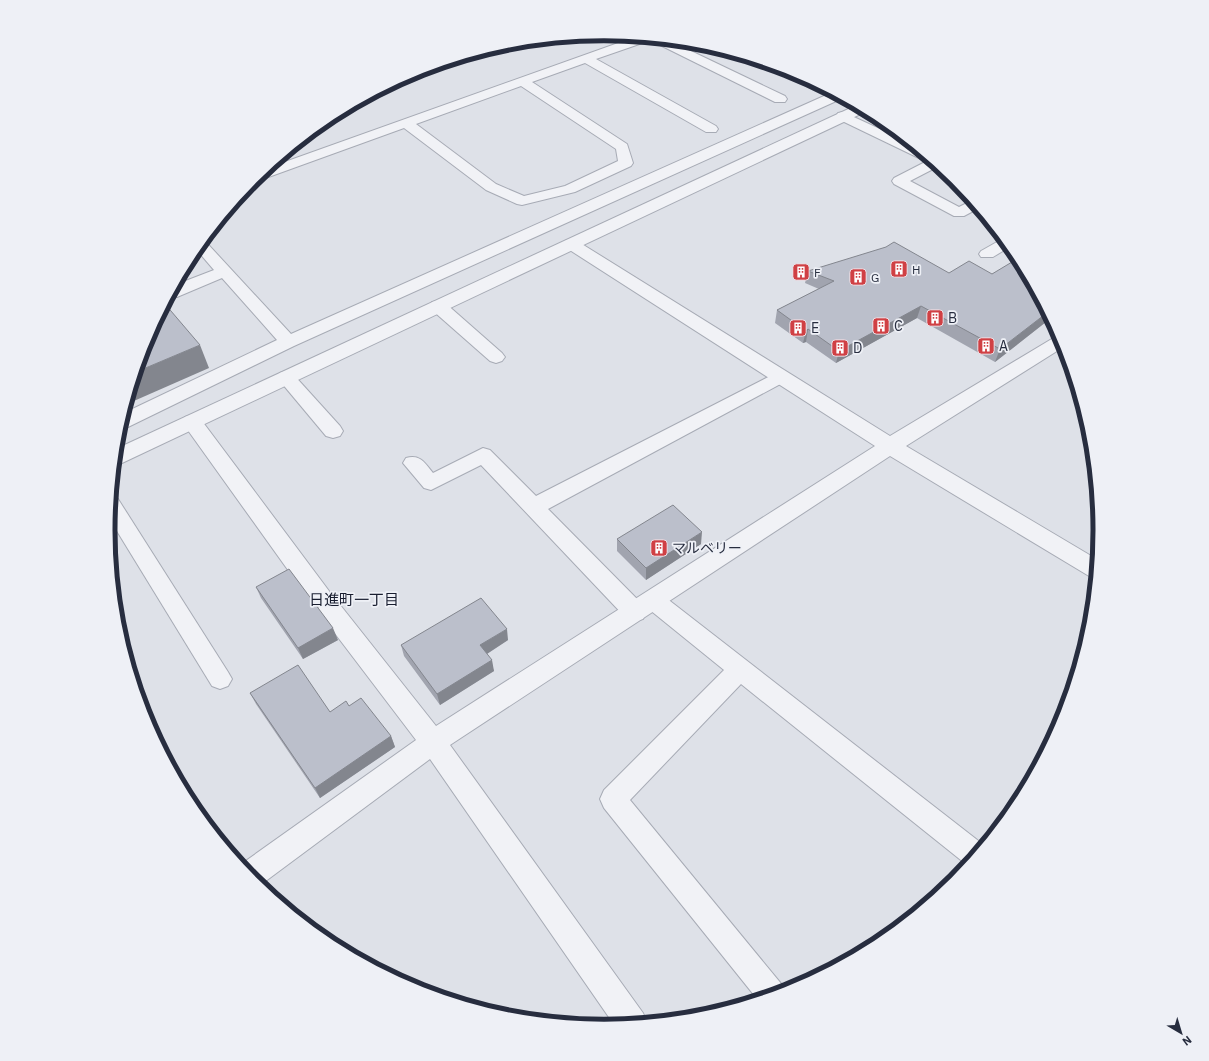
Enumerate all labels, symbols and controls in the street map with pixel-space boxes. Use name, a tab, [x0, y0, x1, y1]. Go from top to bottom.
building icon: H	[889, 259, 909, 279]
building icon: F	[791, 262, 811, 282]
place label: H	[912, 262, 920, 277]
place label: F	[814, 265, 821, 280]
building icon: G	[848, 267, 868, 287]
place label: G	[871, 270, 879, 285]
building icon: B	[925, 308, 945, 328]
place label: B	[948, 309, 957, 327]
building icon: C	[871, 316, 891, 336]
place label: C	[894, 317, 903, 335]
building icon: E	[788, 318, 808, 338]
place label: E	[811, 319, 819, 337]
building icon: A	[976, 336, 996, 356]
place label: A	[999, 337, 1008, 355]
building icon: D	[830, 338, 850, 358]
place label: D	[853, 339, 862, 357]
building icon: マルベリー	[649, 538, 669, 558]
place label: マルベリー	[672, 539, 742, 557]
district label: 日進町一丁目	[309, 590, 399, 609]
north arrow	[1161, 1013, 1201, 1053]
text: N	[1180, 1033, 1195, 1049]

